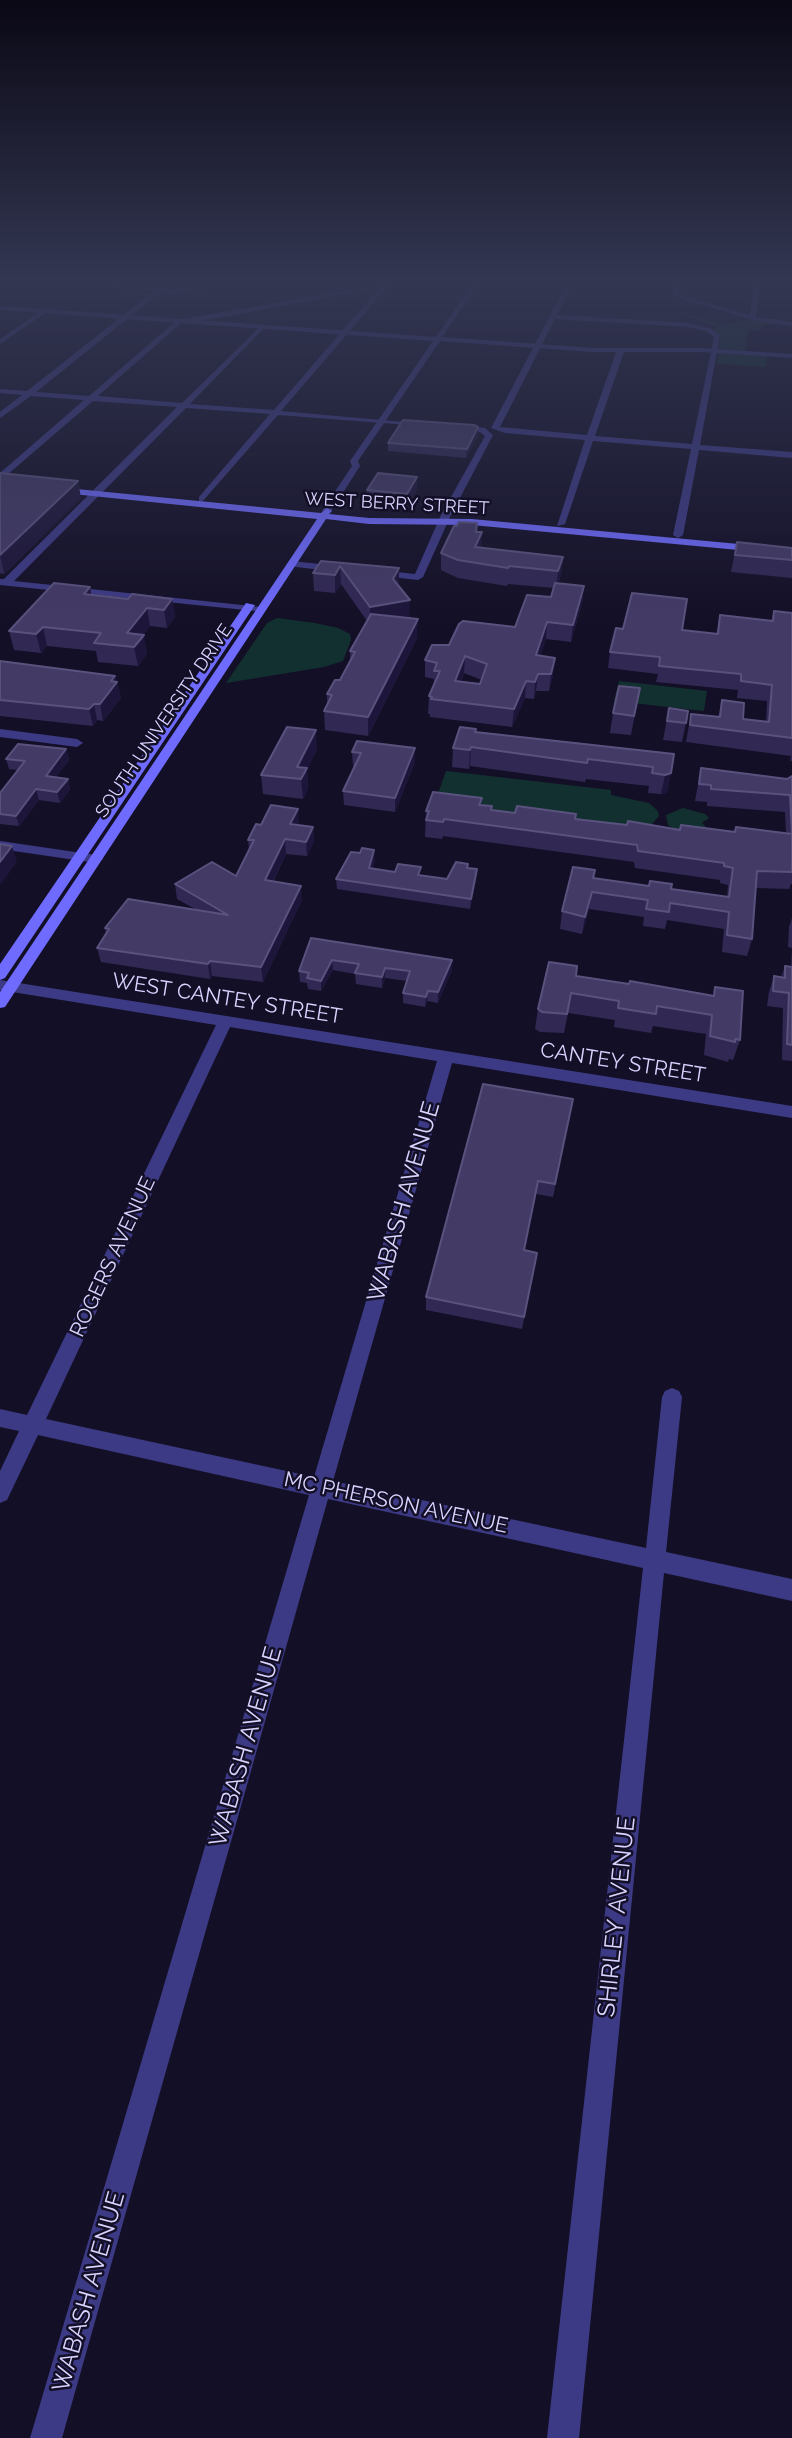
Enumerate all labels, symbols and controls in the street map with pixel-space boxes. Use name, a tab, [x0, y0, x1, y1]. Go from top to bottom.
street label: WEST BERRY STREET	[304, 488, 490, 520]
street label: SOUTH UNIVERSITY DRIVE	[91, 620, 237, 822]
street label: WEST CANTEY STREET	[110, 968, 344, 1030]
street label: CANTEY STREET	[539, 1038, 707, 1088]
street label: WABASH AVENUE	[362, 1099, 446, 1305]
street label: ROGERS AVENUE	[65, 1173, 161, 1341]
street label: MC PHERSON AVENUE	[282, 1467, 510, 1539]
street label: WABASH AVENUE	[204, 1644, 288, 1850]
street label: SHIRLEY AVENUE	[592, 1815, 642, 2019]
street label: WABASH AVENUE	[47, 2189, 131, 2395]

